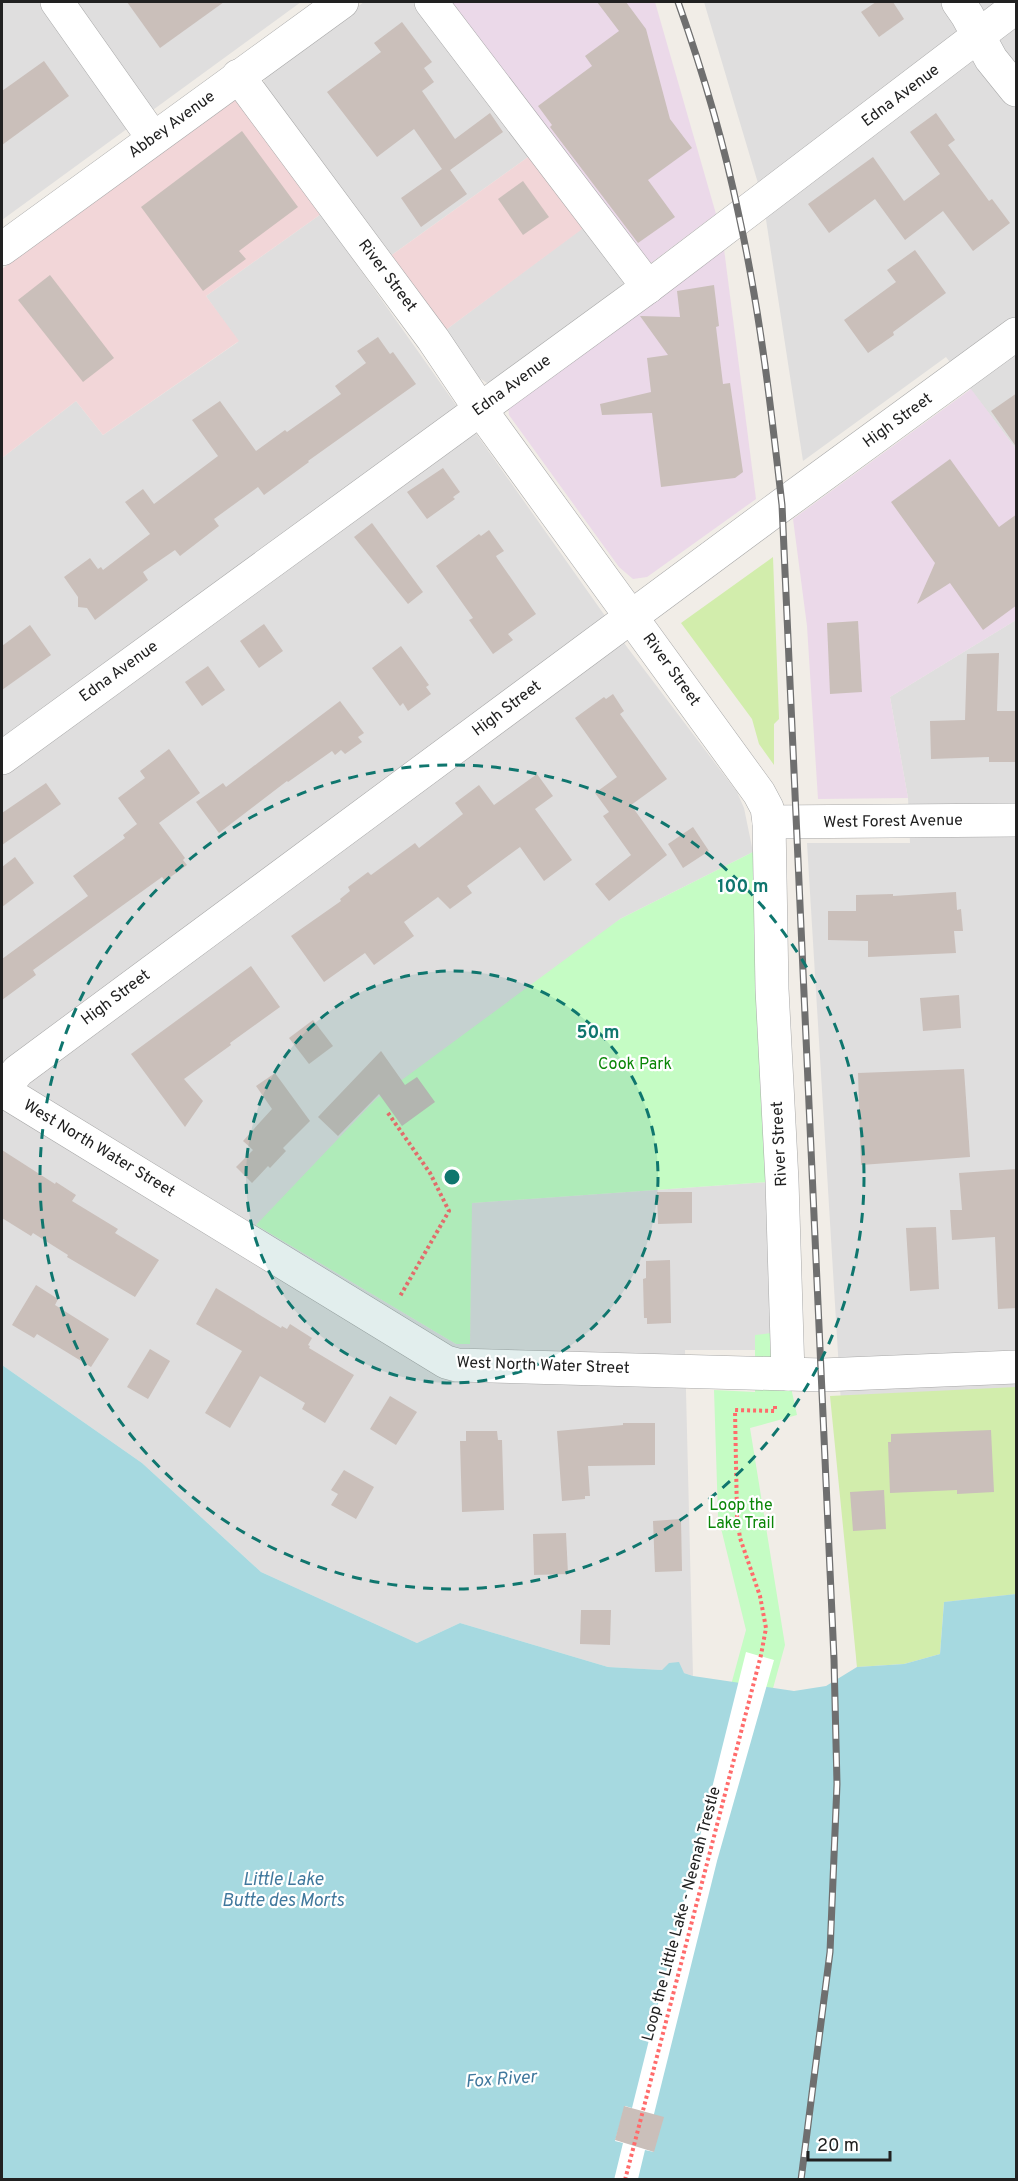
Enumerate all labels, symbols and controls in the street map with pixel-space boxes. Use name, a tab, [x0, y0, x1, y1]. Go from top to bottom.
street label: Edna Avenue	[858, 60, 944, 132]
street label: Abbey Avenue	[125, 87, 219, 163]
street label: River Street	[353, 236, 421, 316]
street label: Edna Avenue	[469, 351, 555, 421]
street label: High Street	[859, 389, 937, 453]
street label: River Street	[638, 629, 704, 711]
street label: Edna Avenue	[76, 637, 162, 707]
street label: High Street	[469, 677, 545, 741]
street label: West Forest Avenue	[823, 811, 963, 833]
text: 100 m	[717, 876, 769, 899]
street label: High Street	[78, 966, 154, 1030]
text: 50 m	[576, 1022, 620, 1045]
park label: Cook Park	[598, 1055, 672, 1075]
street label: West North Water Street	[19, 1096, 179, 1202]
street label: River Street	[768, 1101, 792, 1187]
centre of rings	[442, 1167, 462, 1187]
street label: West North Water Street	[456, 1353, 630, 1379]
park label: Loop the Lake Trail	[707, 1496, 775, 1534]
street label: Loop the Little Lake - Neenah Trestle	[638, 1784, 726, 2044]
water label: Little Lake Butte des Morts	[222, 1869, 345, 1913]
water label: Fox River	[465, 2066, 540, 2094]
scale bar	[808, 2124, 890, 2162]
text: 20 m	[817, 2135, 859, 2158]

